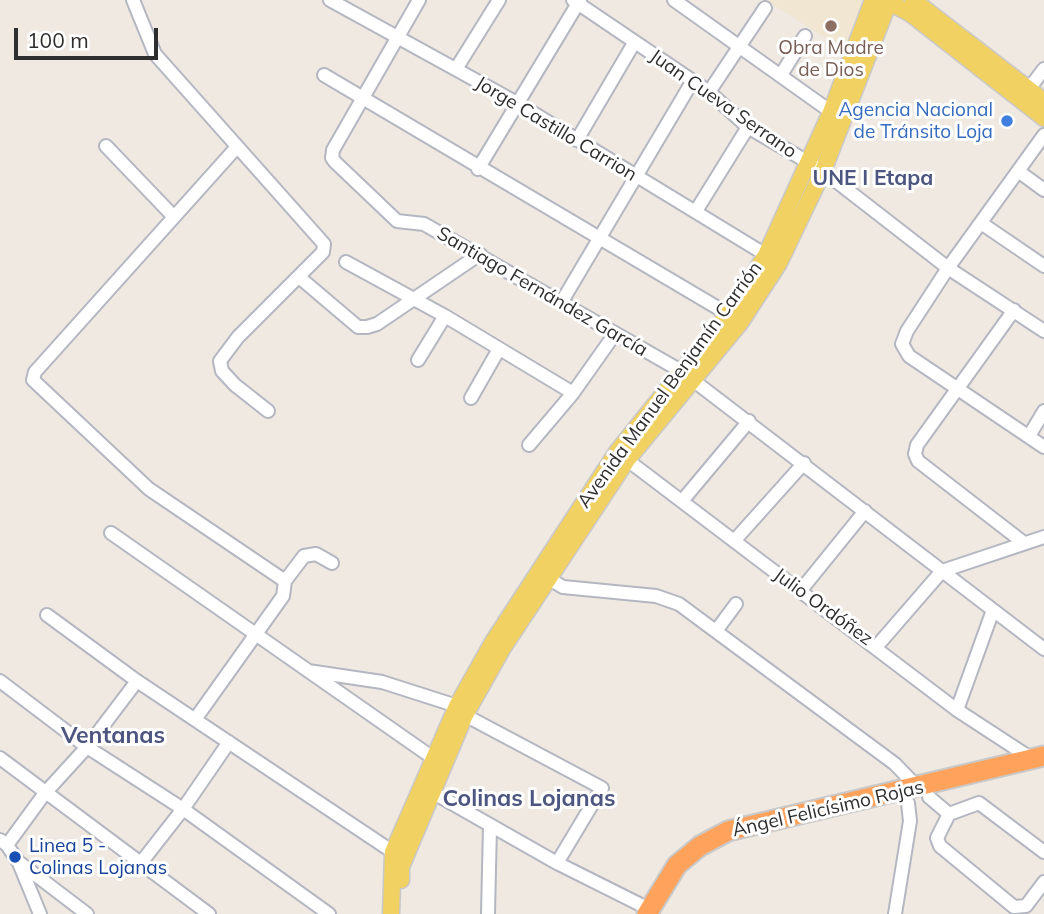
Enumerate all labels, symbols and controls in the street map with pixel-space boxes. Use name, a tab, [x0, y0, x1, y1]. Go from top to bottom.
scale bar	[18, 14, 161, 58]
marker: Obra Madre de Dios	[823, 18, 839, 34]
text: 100 m	[27, 27, 89, 53]
place label: Obra Madre de Dios	[778, 37, 884, 81]
street label: Juan Cueva Serrano	[645, 45, 801, 163]
street label: Jorge Castillo Carrion	[471, 72, 641, 186]
place label: Agencia Nacional de Tránsito Loja	[838, 99, 993, 143]
marker: Agencia Nacional de Tránsito Loja	[999, 113, 1015, 129]
district label: UNE I Etapa	[813, 166, 933, 192]
street label: Santiago Fernández García	[433, 222, 651, 362]
street label: Avenida Manuel Benjamín Carrión	[573, 257, 767, 513]
street label: Julio Ordóñez	[769, 563, 877, 651]
district label: Ventanas	[61, 722, 165, 750]
street label: Ángel Felicísimo Rojas	[730, 776, 926, 842]
district label: Colinas Lojanas	[443, 785, 615, 813]
place label: Linea 5 - Colinas Lojanas	[29, 835, 167, 879]
marker: Linea 5 - Colinas Lojanas	[7, 849, 23, 865]

